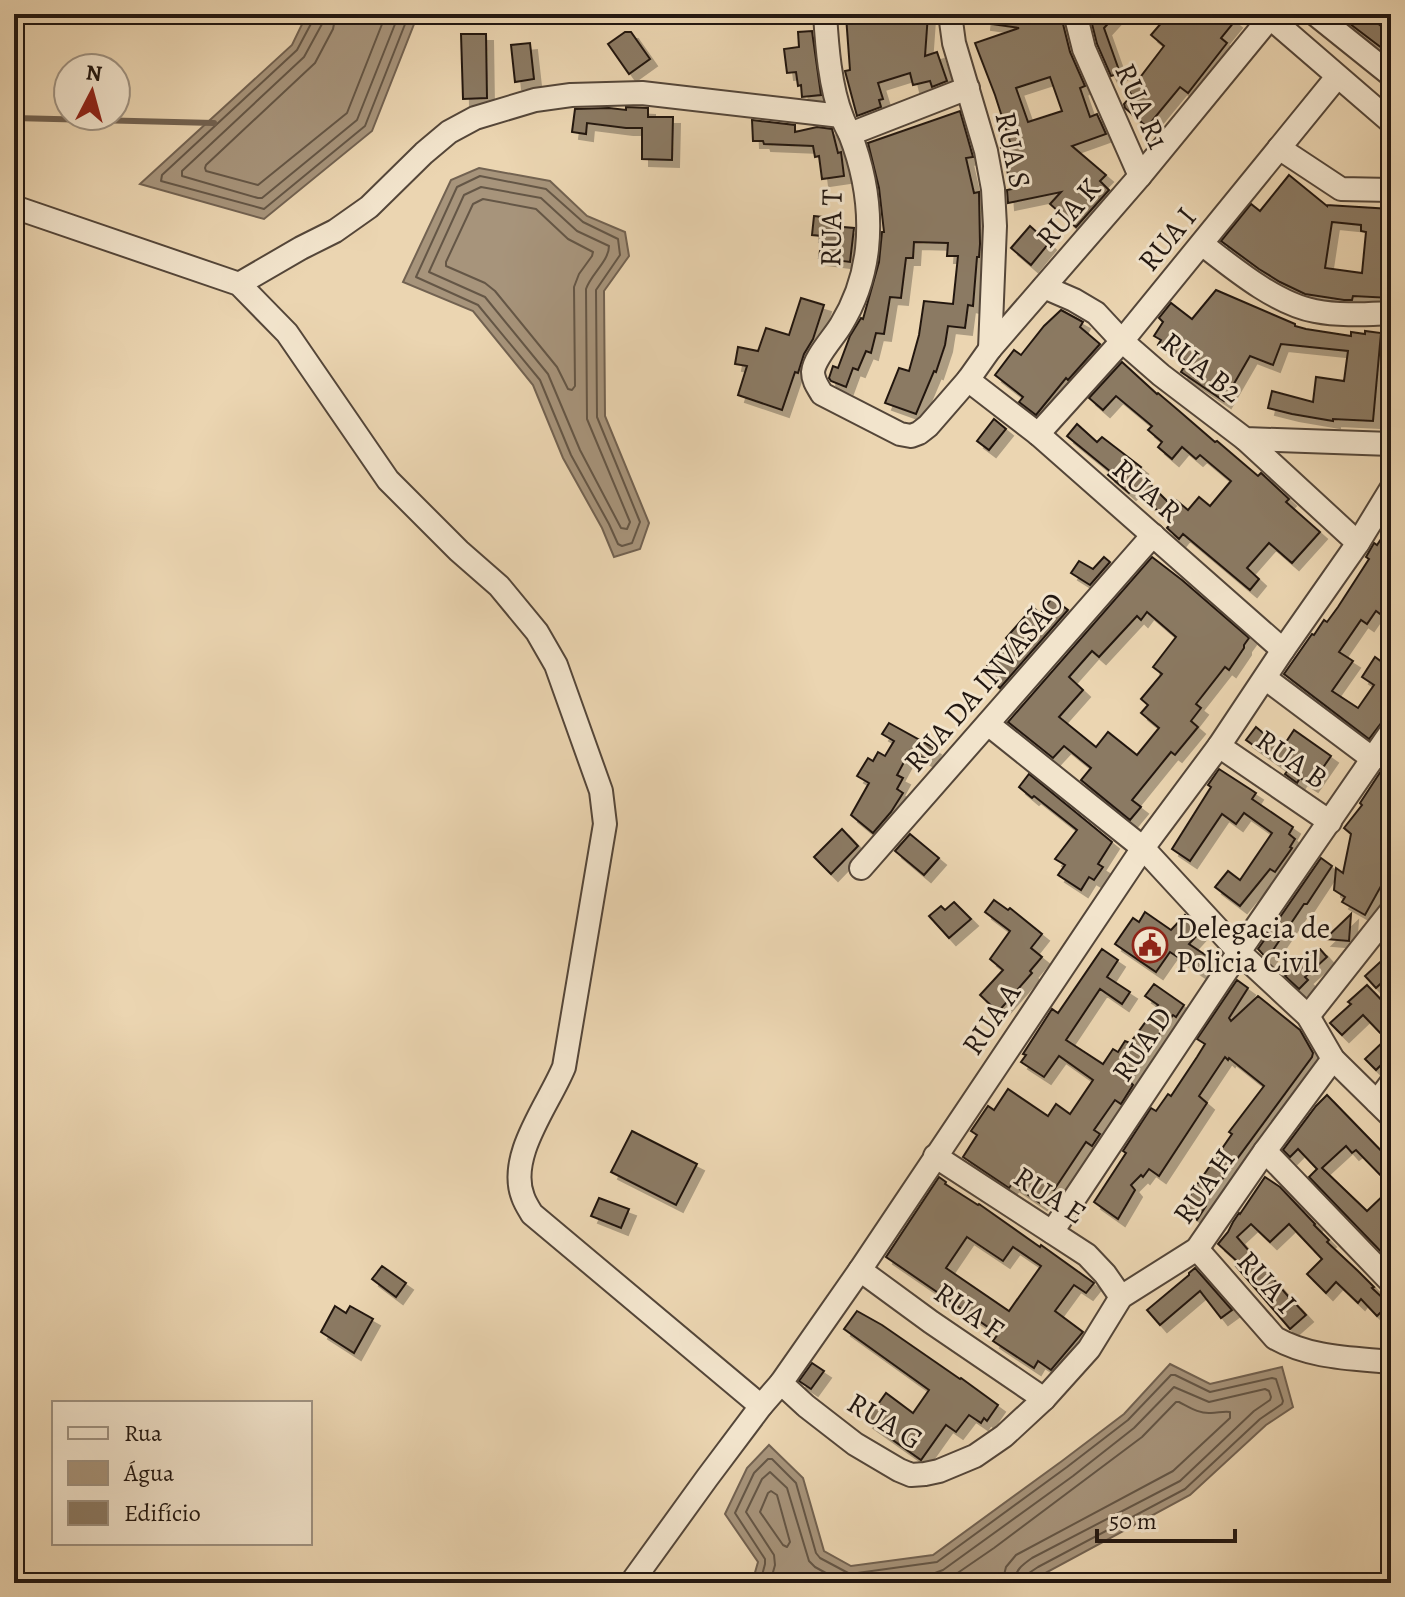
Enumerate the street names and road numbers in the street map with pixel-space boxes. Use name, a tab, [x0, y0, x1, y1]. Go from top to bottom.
street label: RUA R1	[1105, 57, 1179, 155]
street label: RUA S	[985, 108, 1041, 192]
street label: RUA K	[1027, 170, 1109, 256]
street label: RUA T	[810, 188, 852, 267]
street label: RUA I	[1129, 198, 1205, 280]
street label: RUA B2	[1153, 322, 1251, 412]
street label: RUA R	[1104, 449, 1191, 532]
street label: RUA DA INVASÃO	[895, 583, 1073, 781]
street label: RUA B	[1248, 720, 1336, 798]
street label: RUA A	[952, 975, 1030, 1063]
street label: RUA D	[1102, 999, 1182, 1089]
street label: RUA H	[1164, 1140, 1244, 1232]
street label: RUA E	[1006, 1157, 1094, 1233]
street label: RUA I	[1228, 1242, 1306, 1322]
street label: RUA F	[926, 1273, 1012, 1349]
street label: RUA G	[840, 1383, 930, 1459]

